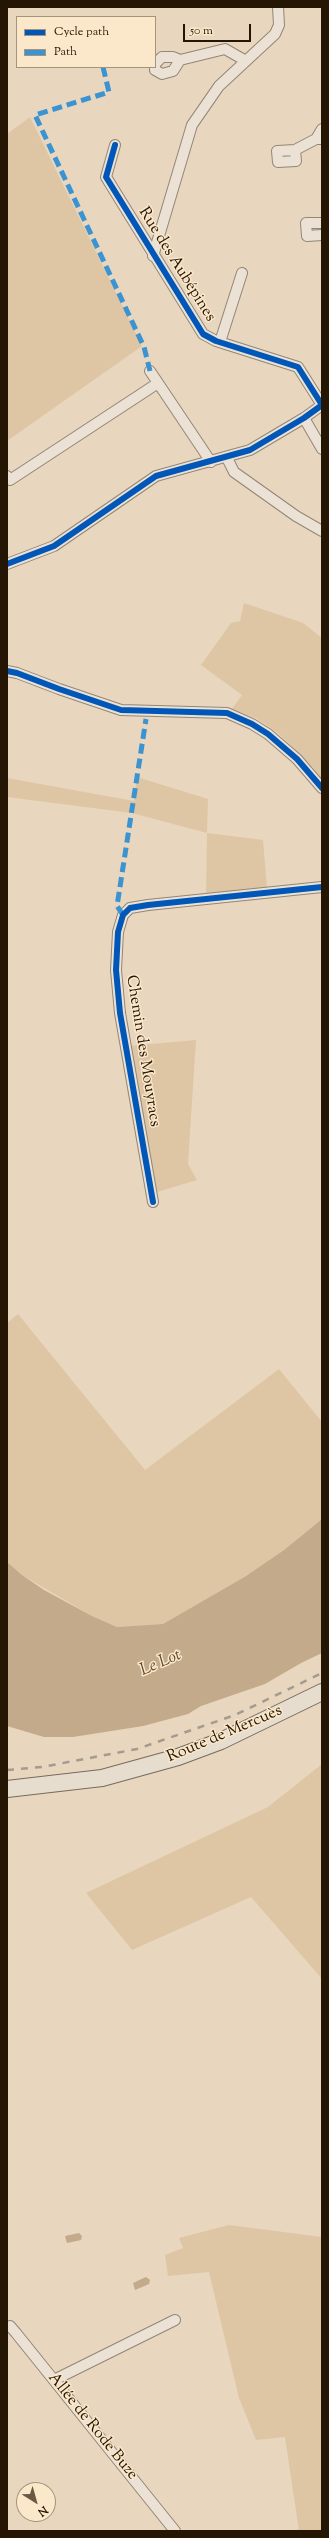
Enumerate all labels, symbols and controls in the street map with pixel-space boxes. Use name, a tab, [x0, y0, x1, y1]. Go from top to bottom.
legend	[16, 16, 156, 68]
scale bar	[185, 16, 253, 42]
text: 50 m	[190, 22, 213, 40]
text: Cycle path	[54, 23, 109, 41]
text: Path	[54, 43, 77, 61]
street label: Rue des Aubépines	[133, 204, 219, 326]
street label: Chemin des Mouyracs	[121, 974, 163, 1128]
water label: Le Lot	[137, 1646, 185, 1682]
street label: Route de Mercuès	[165, 1702, 285, 1768]
street label: Allée de Rode Buze	[43, 2370, 141, 2484]
north arrow	[16, 2482, 56, 2522]
text: N	[34, 2502, 51, 2520]

